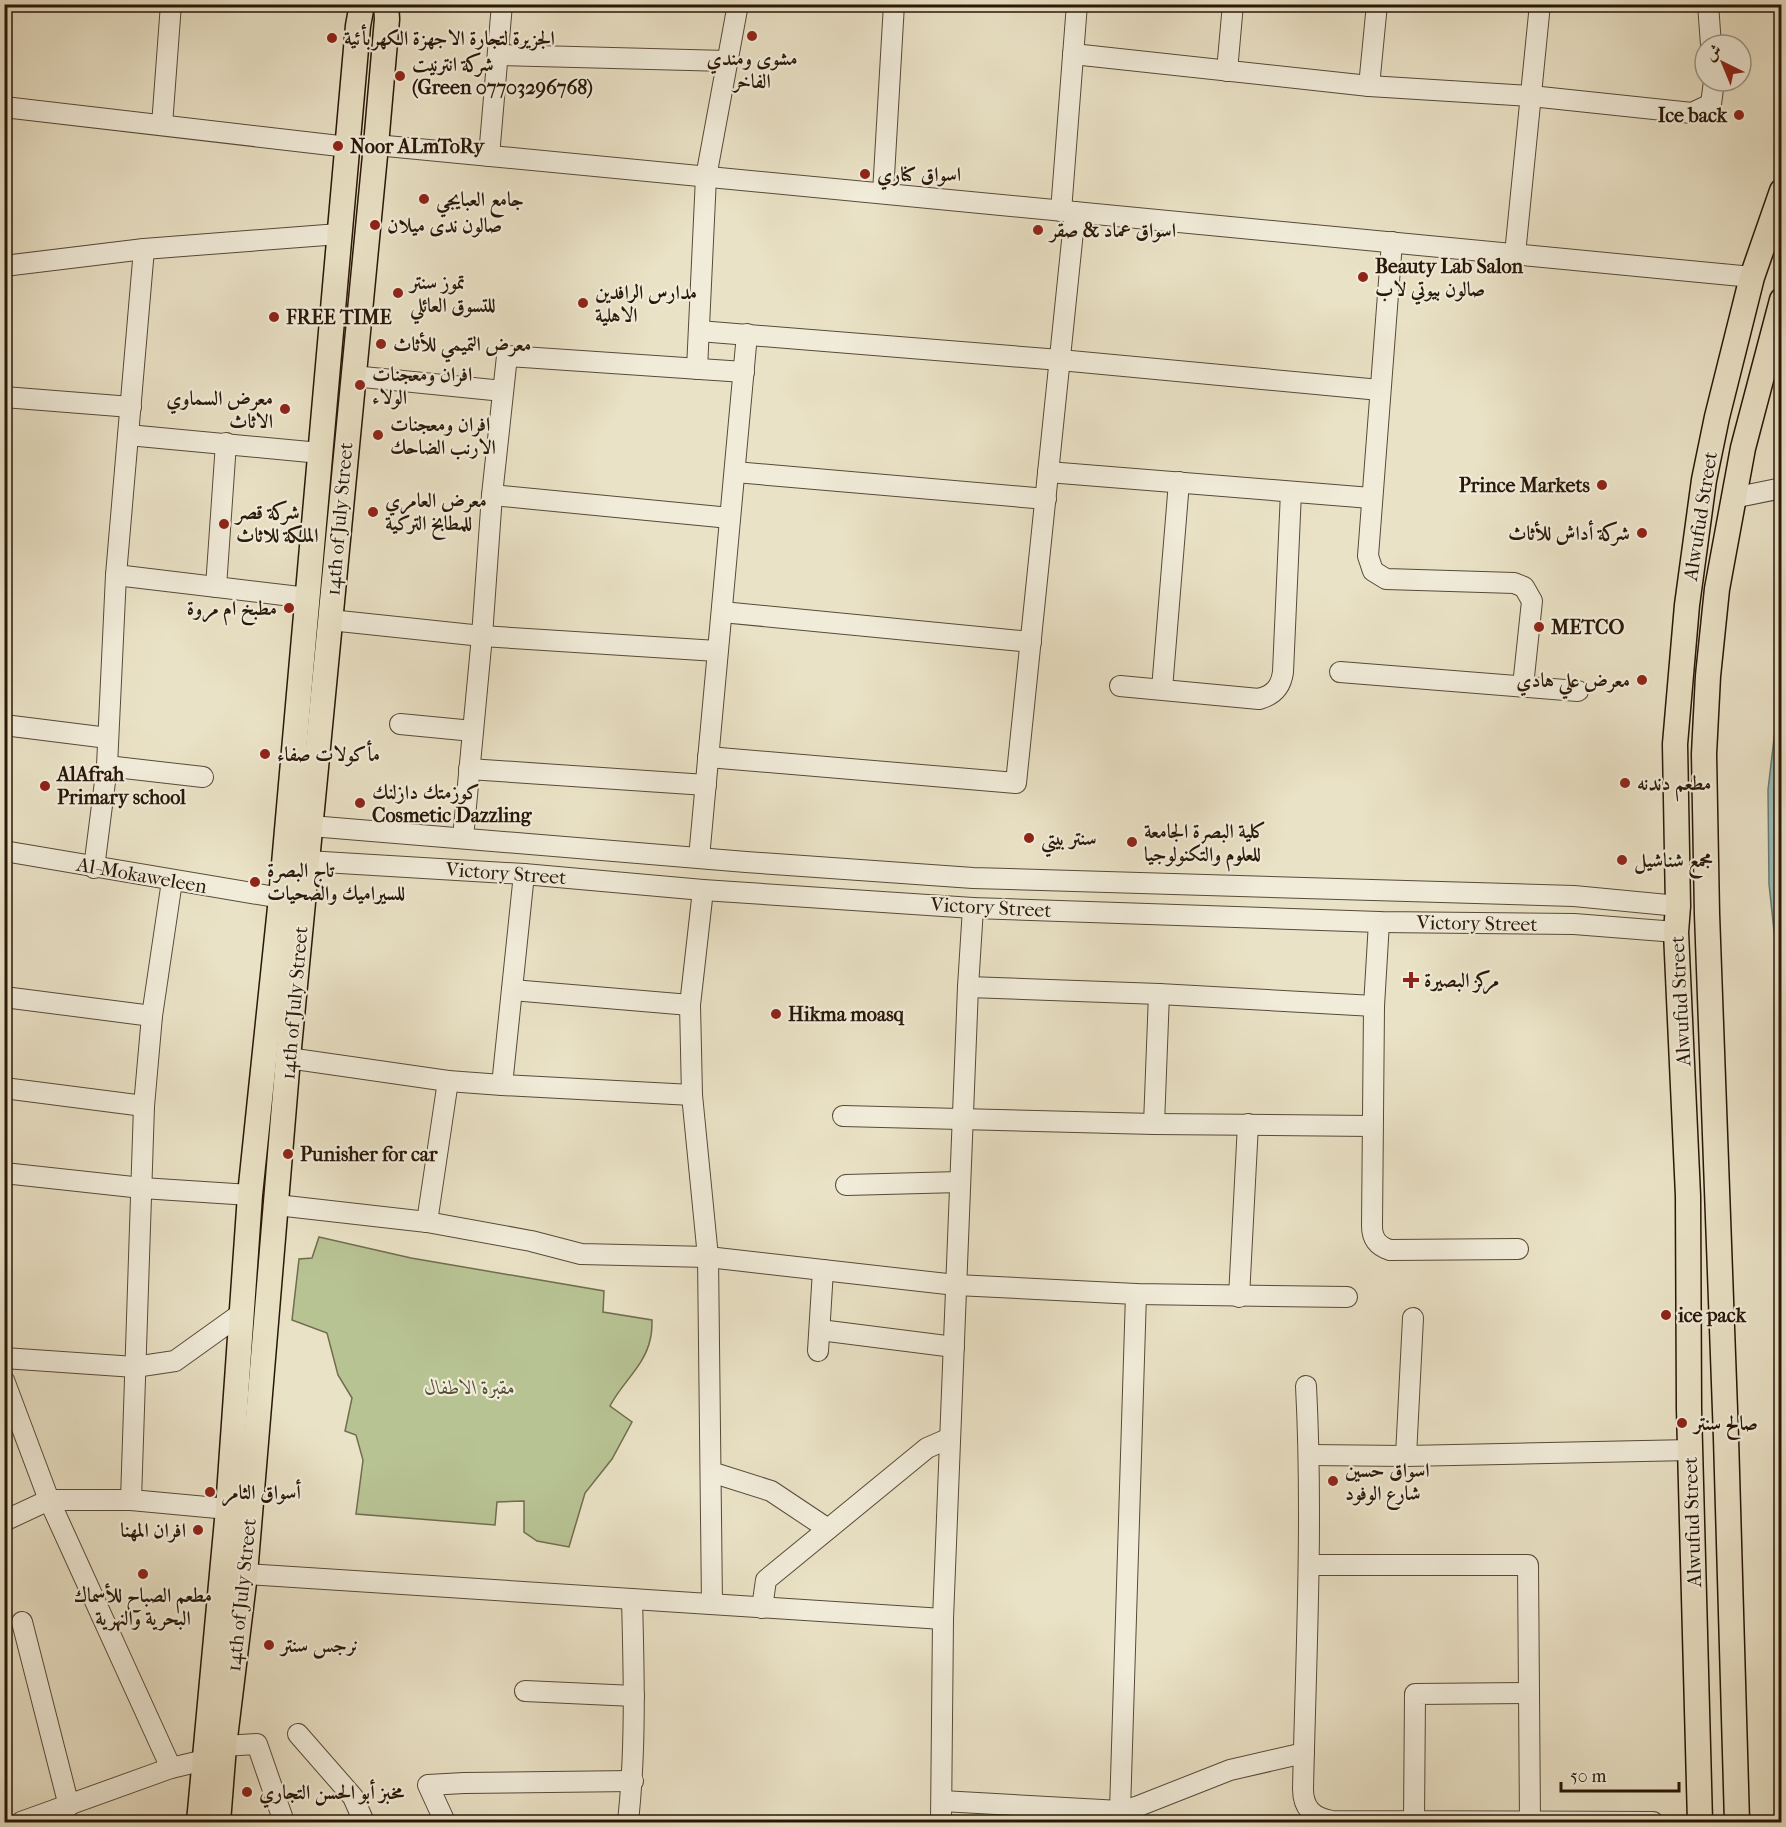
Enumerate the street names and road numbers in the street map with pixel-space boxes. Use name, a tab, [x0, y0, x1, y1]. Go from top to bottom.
street label: 14th of July Street	[321, 441, 358, 597]
street label: Alwufud Street	[1679, 450, 1722, 583]
street label: Al-Mokaweleen	[74, 853, 209, 898]
street label: Victory Street	[444, 858, 567, 889]
street label: Victory Street	[929, 893, 1052, 922]
street label: Victory Street	[1415, 911, 1538, 936]
street label: 14th of July Street	[276, 925, 313, 1081]
street label: Alwufud Street	[1666, 935, 1695, 1068]
street label: Alwufud Street	[1679, 1456, 1706, 1589]
street label: 14th of July Street	[222, 1517, 261, 1673]

